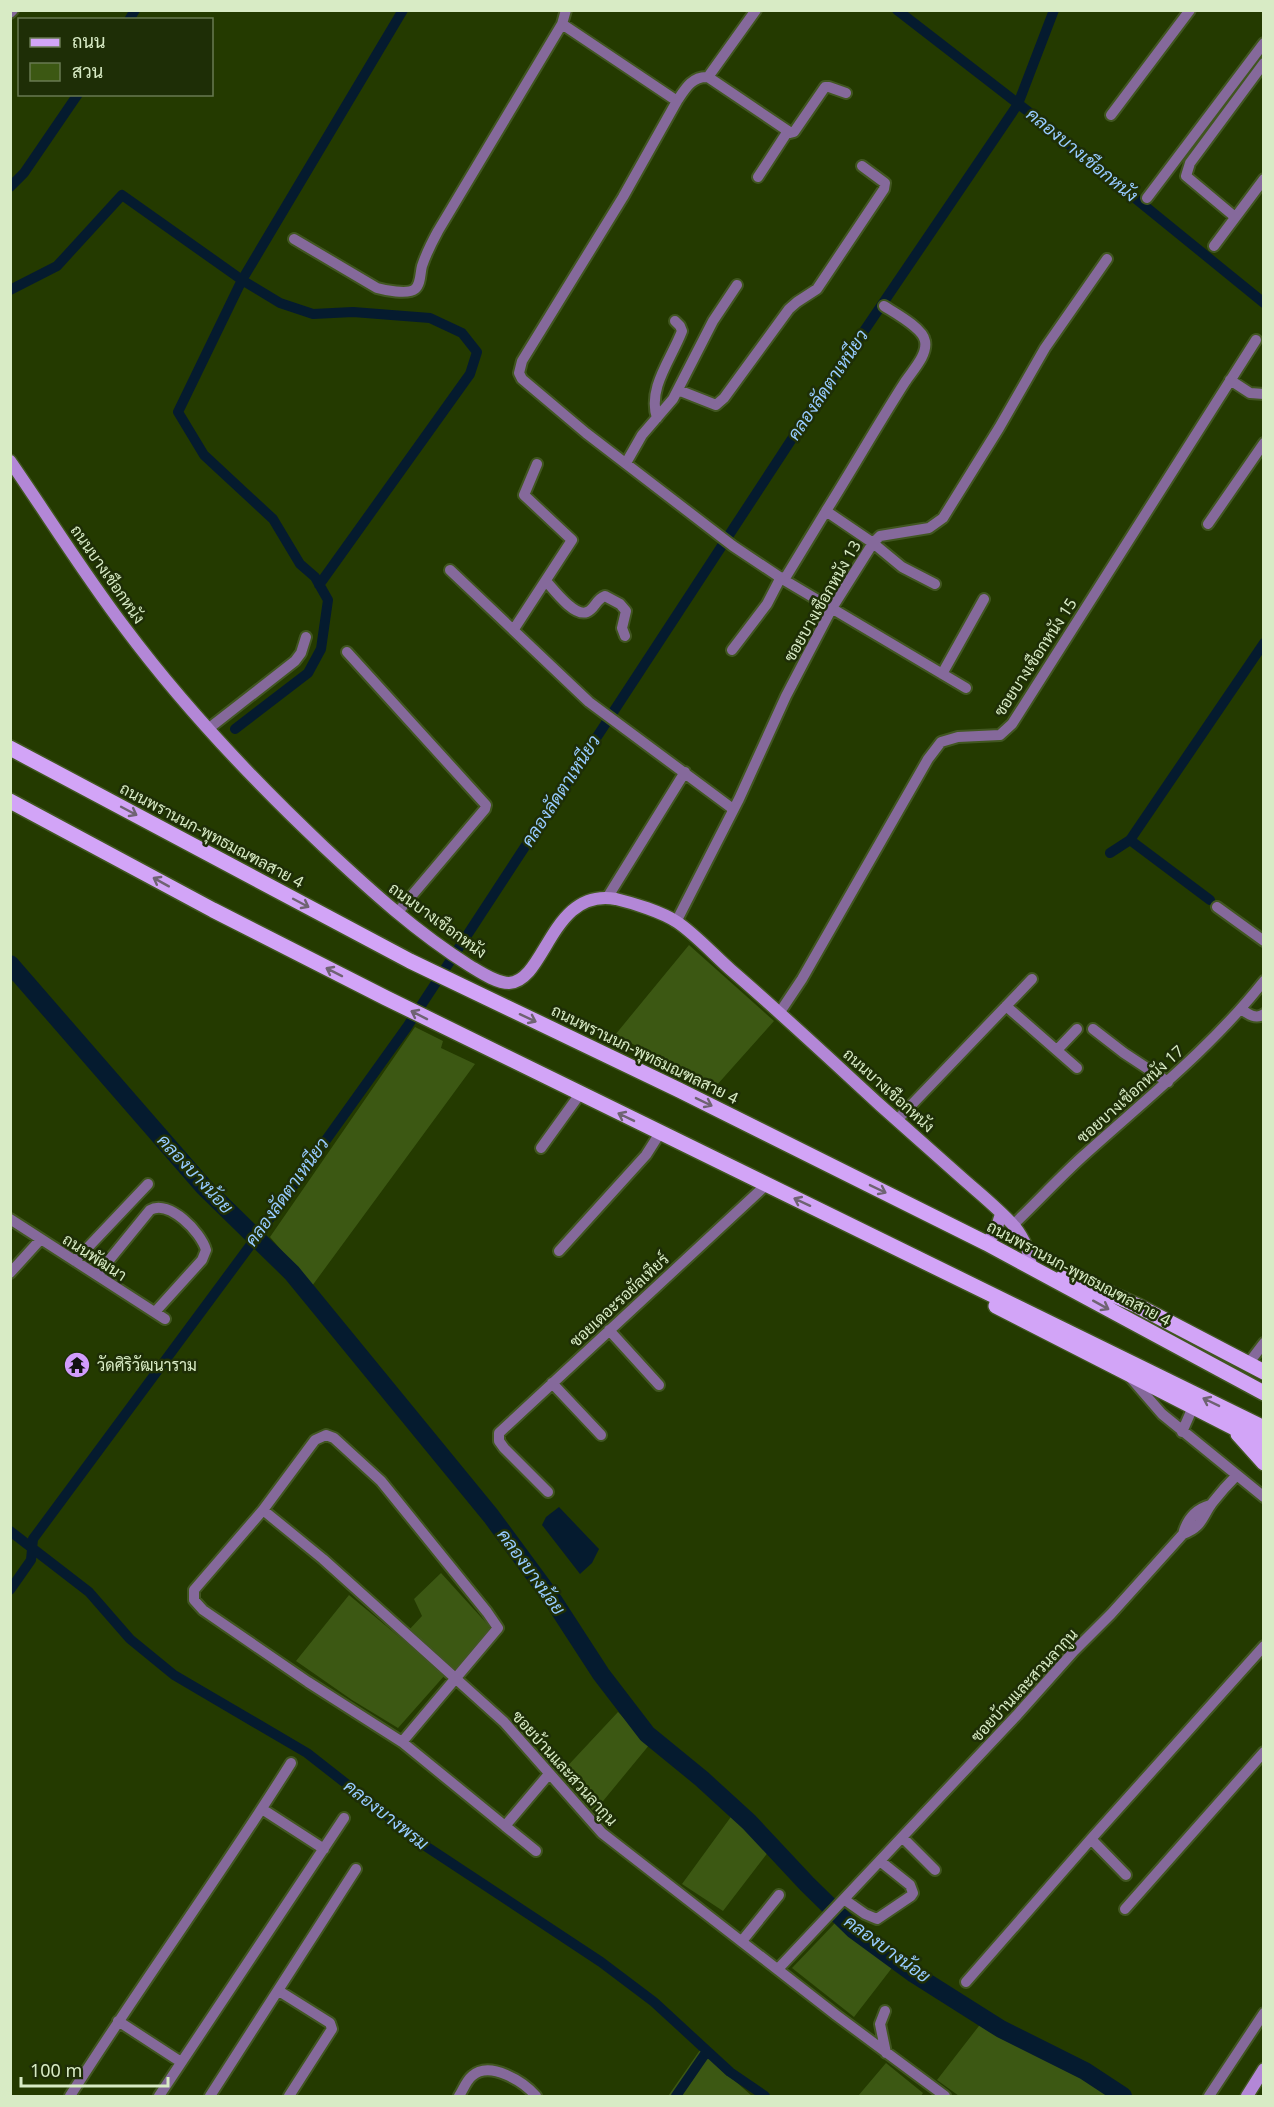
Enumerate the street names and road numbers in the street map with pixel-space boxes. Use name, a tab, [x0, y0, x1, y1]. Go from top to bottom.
street label: ถนนบางเชือกหนัง	[66, 520, 150, 628]
street label: ซอยบางเชือกหนัง 13	[778, 536, 866, 666]
street label: ซอยบางเชือกหนัง 15	[988, 594, 1082, 720]
street label: ถนนพรานนก-พุทธมณฑลสาย 4	[116, 777, 308, 894]
street label: ถนนบางเชือกหนัง	[385, 877, 491, 963]
street label: ถนนพรานนก-พุทธมณฑลสาย 4	[547, 999, 742, 1110]
street label: ซอยบางเชือกหนัง 17	[1072, 1040, 1188, 1148]
street label: ถนนบางเชือกหนัง	[839, 1043, 939, 1137]
street label: ถนนพรานนก-พุทธมณฑลสาย 4	[983, 1215, 1175, 1332]
street label: ถนนพัฒนา	[59, 1228, 131, 1286]
street label: ซอยเดอะรอยัลเทียร์	[564, 1247, 674, 1352]
street label: ซอยบ้านและสวนลากูน	[966, 1623, 1083, 1747]
street label: ซอยบ้านและสวนลากูน	[507, 1706, 623, 1831]

